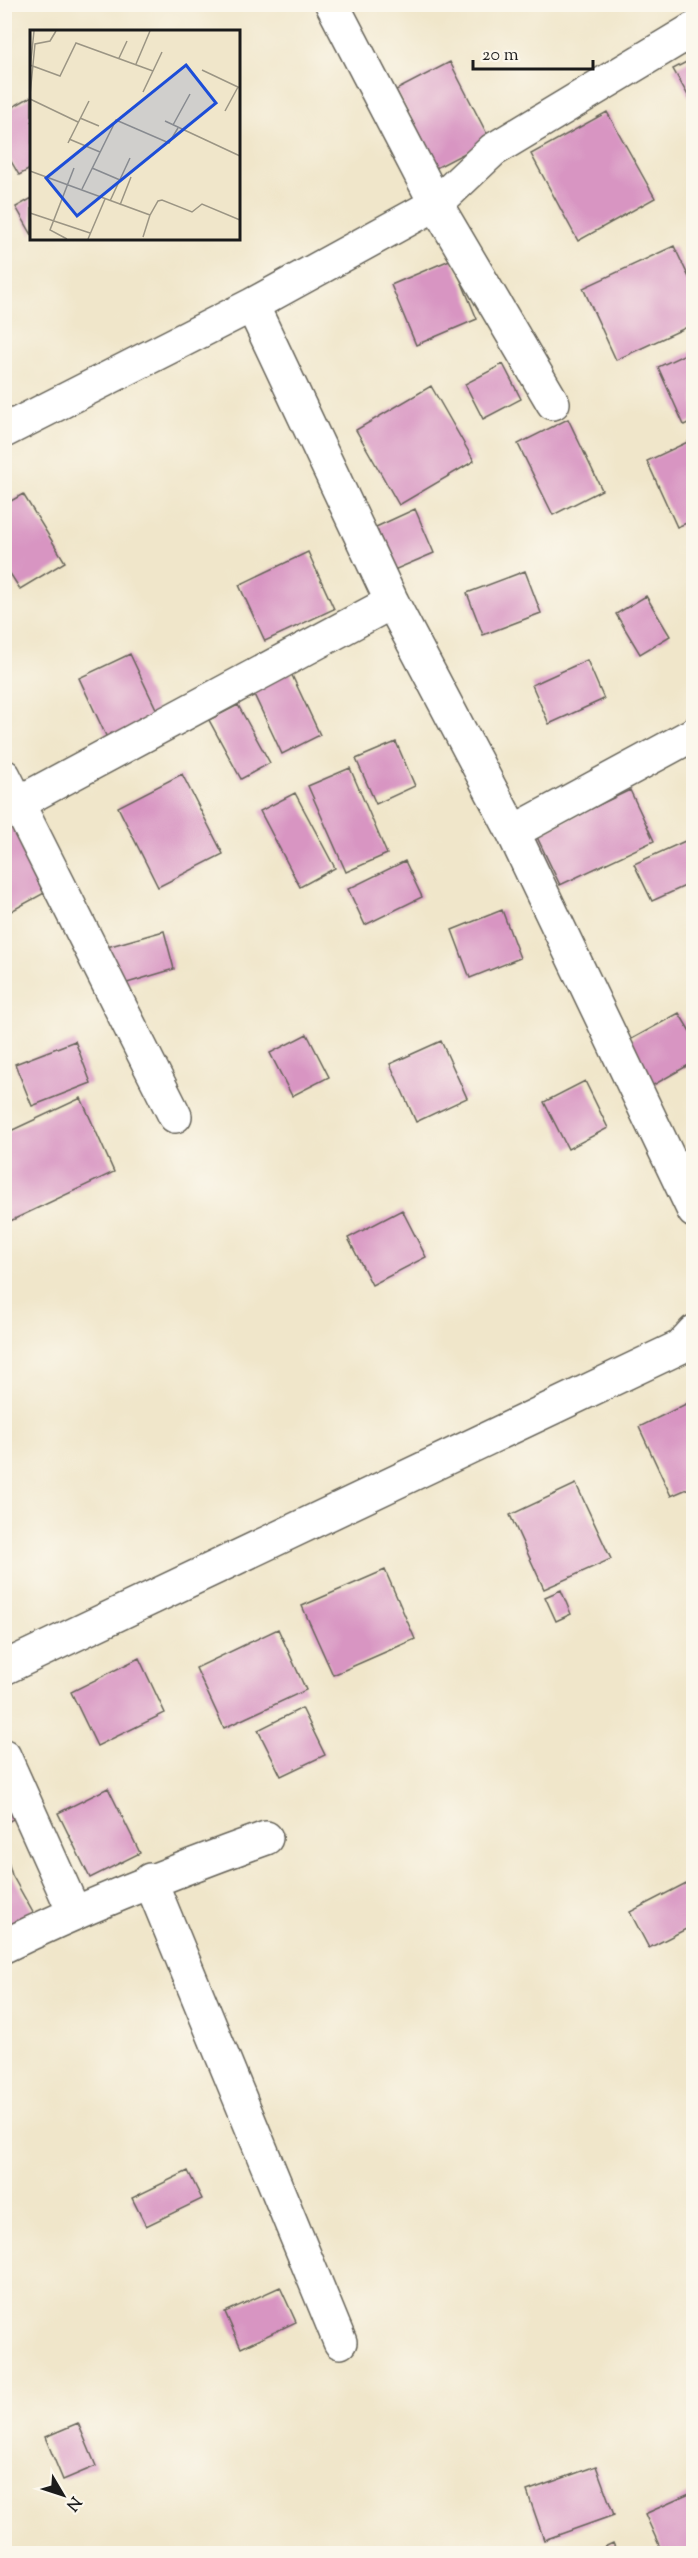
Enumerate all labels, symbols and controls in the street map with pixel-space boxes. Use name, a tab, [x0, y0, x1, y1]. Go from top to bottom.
inset map	[30, 30, 240, 240]
scale bar	[473, 33, 593, 71]
text: 20 m	[482, 43, 519, 69]
north arrow	[33, 2465, 93, 2525]
text: N	[60, 2491, 86, 2515]

